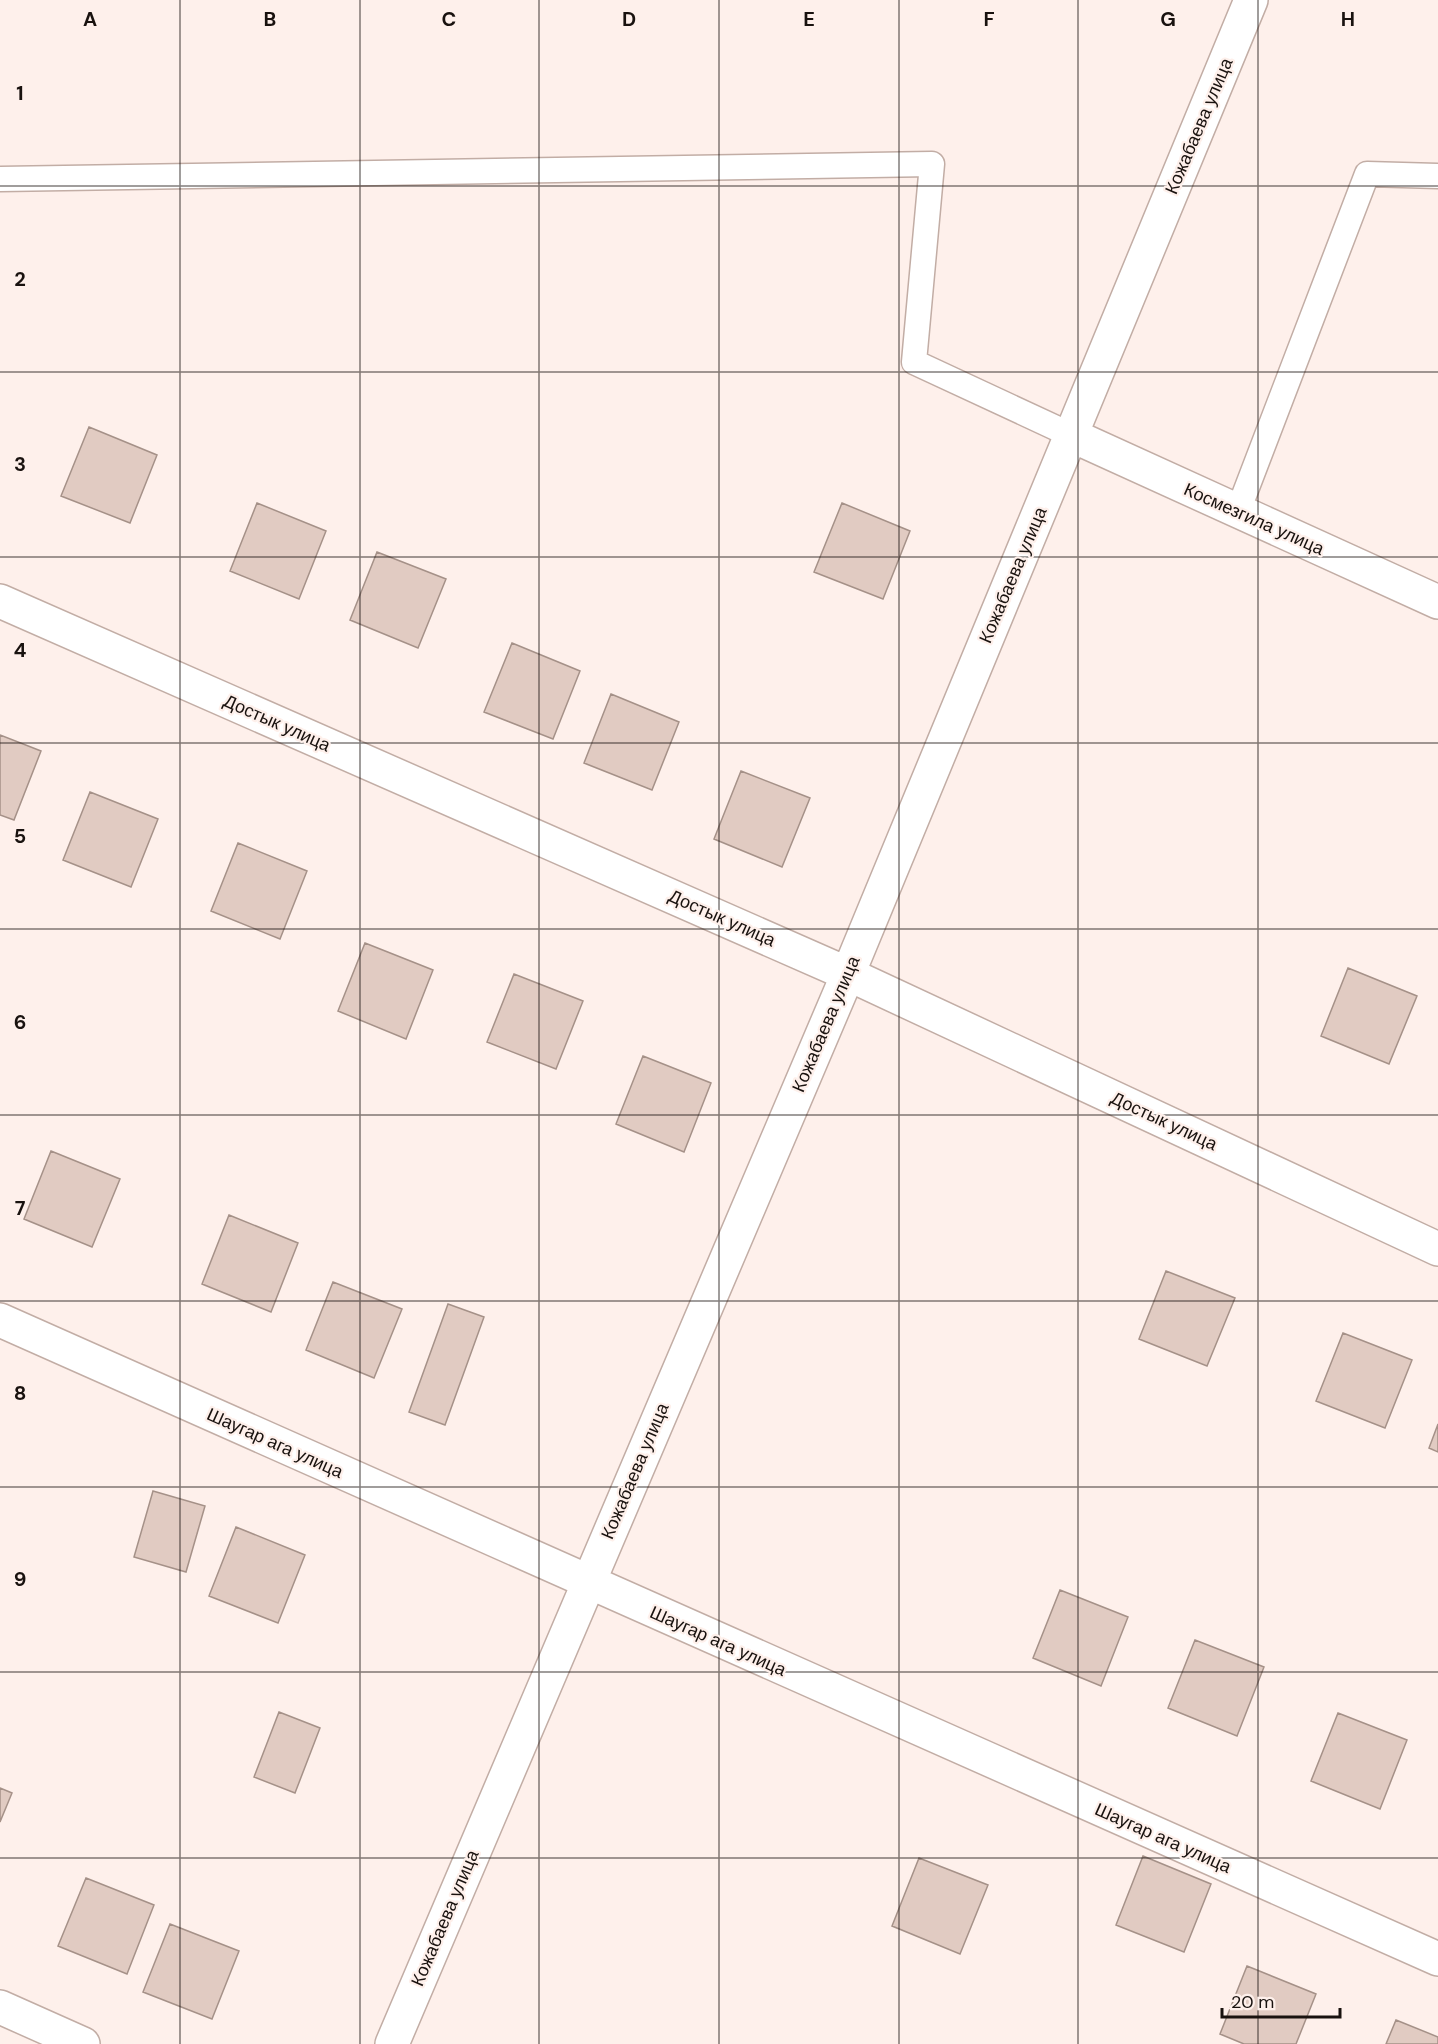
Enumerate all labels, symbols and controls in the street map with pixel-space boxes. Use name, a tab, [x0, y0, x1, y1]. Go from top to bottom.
text: A	[83, 6, 97, 32]
text: B	[264, 6, 276, 32]
text: C	[442, 6, 456, 32]
text: D	[622, 6, 636, 32]
text: E	[803, 6, 815, 32]
text: F	[983, 6, 995, 32]
text: G	[1160, 6, 1176, 32]
text: H	[1341, 6, 1355, 32]
street label: Кожабаева улица	[1159, 53, 1239, 198]
text: 1	[16, 80, 24, 106]
text: 2	[14, 266, 26, 292]
text: 3	[14, 451, 26, 477]
street label: Космезгила улица	[1180, 477, 1329, 561]
street label: Кожабаева улица	[973, 502, 1053, 647]
text: 4	[14, 637, 27, 663]
street label: Достык улица	[220, 689, 335, 758]
text: 5	[14, 823, 26, 849]
street label: Достык улица	[665, 884, 780, 953]
street label: Кожабаева улица	[786, 951, 866, 1096]
text: 6	[14, 1009, 26, 1035]
street label: Достык улица	[1107, 1086, 1222, 1157]
text: 7	[15, 1195, 26, 1221]
text: 8	[14, 1380, 26, 1406]
street label: Кожабаева улица	[595, 1398, 675, 1543]
street label: Шаугар ага улица	[203, 1402, 348, 1484]
text: 9	[14, 1566, 26, 1592]
street label: Шаугар ага улица	[646, 1600, 791, 1682]
street label: Шаугар ага улица	[1091, 1797, 1236, 1879]
street label: Кожабаева улица	[405, 1845, 485, 1990]
scale bar	[1222, 1981, 1340, 2019]
text: 20 m	[1231, 1990, 1274, 2014]

